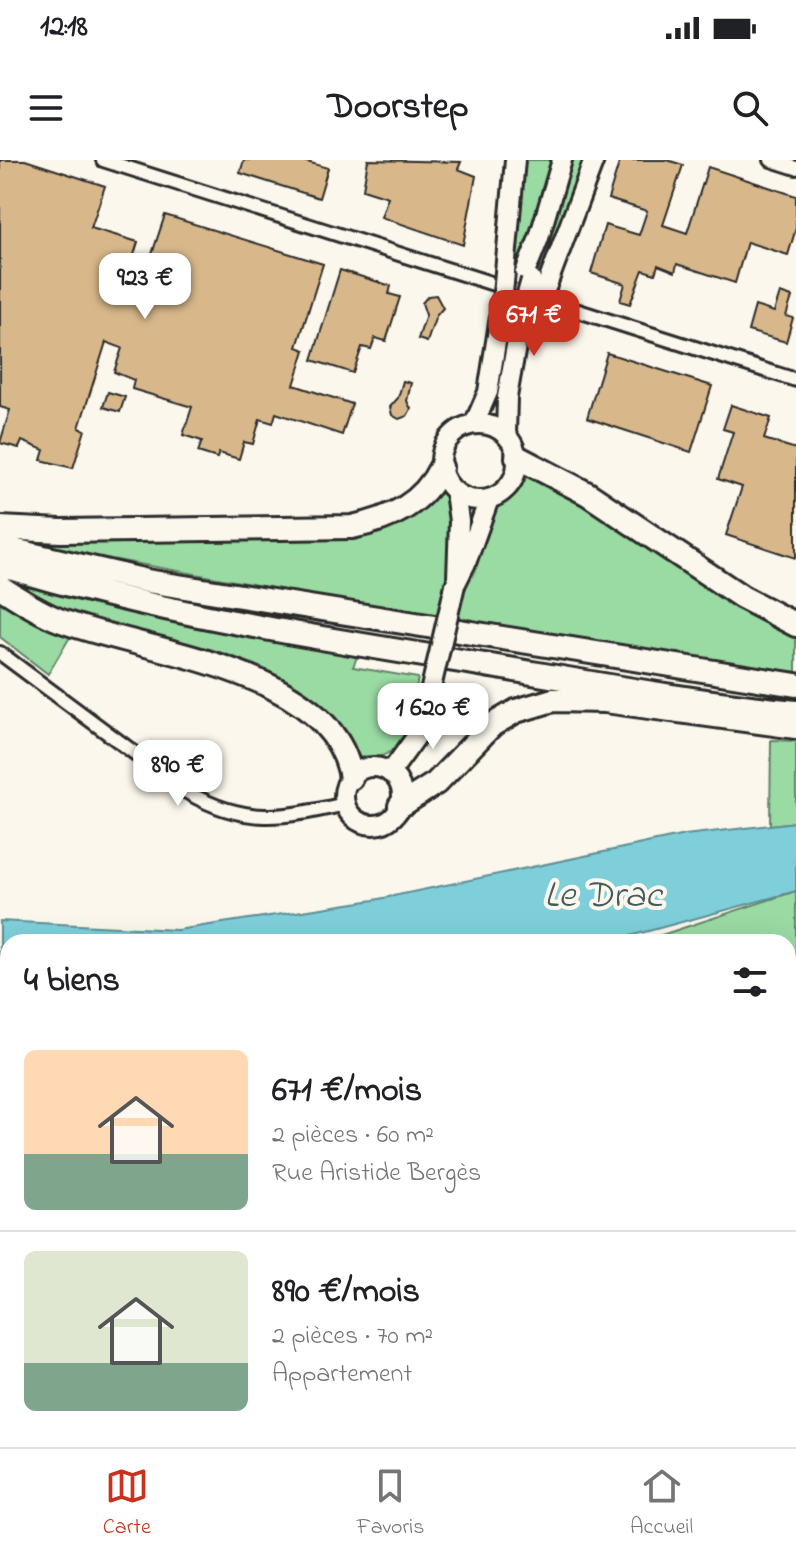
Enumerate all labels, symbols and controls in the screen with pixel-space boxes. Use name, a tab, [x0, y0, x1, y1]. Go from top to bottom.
text: 12:18	[40, 6, 88, 50]
text: Doorstep	[327, 82, 469, 135]
icon: menu	[24, 86, 68, 130]
icon: search	[728, 86, 772, 130]
pin: 923 €	[89, 253, 201, 321]
text: 923 €	[117, 260, 173, 298]
pin: 671 €	[478, 290, 590, 358]
text: 671 €	[506, 297, 562, 335]
pin: 1 620 €	[359, 683, 507, 751]
text: 1 620 €	[396, 690, 470, 728]
pin: 890 €	[122, 740, 234, 808]
text: 890 €	[151, 747, 205, 785]
water label: Le Drac	[544, 869, 664, 925]
text: 4 biens	[24, 957, 120, 1007]
icon: filters	[728, 960, 772, 1004]
text: 671 €/mois	[272, 1067, 422, 1117]
icon: home	[88, 1082, 184, 1178]
text: 2 pièces · 60 m²	[272, 1117, 434, 1155]
text: Rue Aristide Bergès	[272, 1155, 481, 1193]
text: 890 €/mois	[272, 1268, 420, 1318]
icon: home	[88, 1283, 184, 1379]
text: 2 pièces · 70 m²	[272, 1318, 433, 1356]
text: Appartement	[272, 1356, 412, 1394]
tab: Carte	[103, 1464, 151, 1544]
tab: Favoris	[356, 1464, 424, 1544]
tab: Accueil	[630, 1464, 693, 1544]

